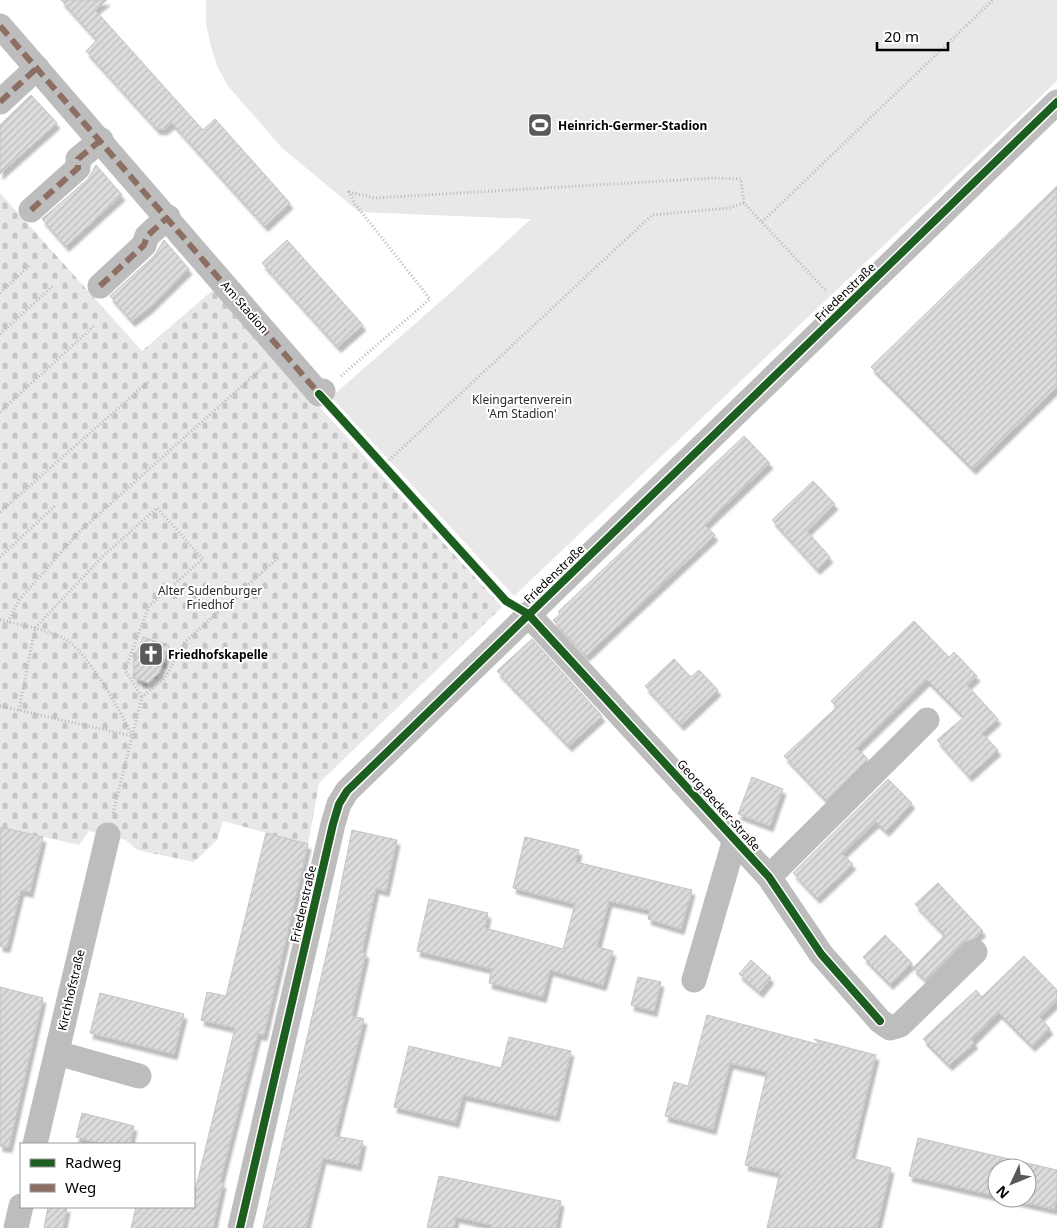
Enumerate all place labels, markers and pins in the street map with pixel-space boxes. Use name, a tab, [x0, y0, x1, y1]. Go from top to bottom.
sports icon: Heinrich-Germer-Stadion	[527, 112, 553, 138]
place label: Heinrich-Germer-Stadion	[558, 117, 707, 134]
church icon: Friedhofskapelle	[138, 641, 164, 667]
place label: Friedhofskapelle	[168, 646, 268, 663]

